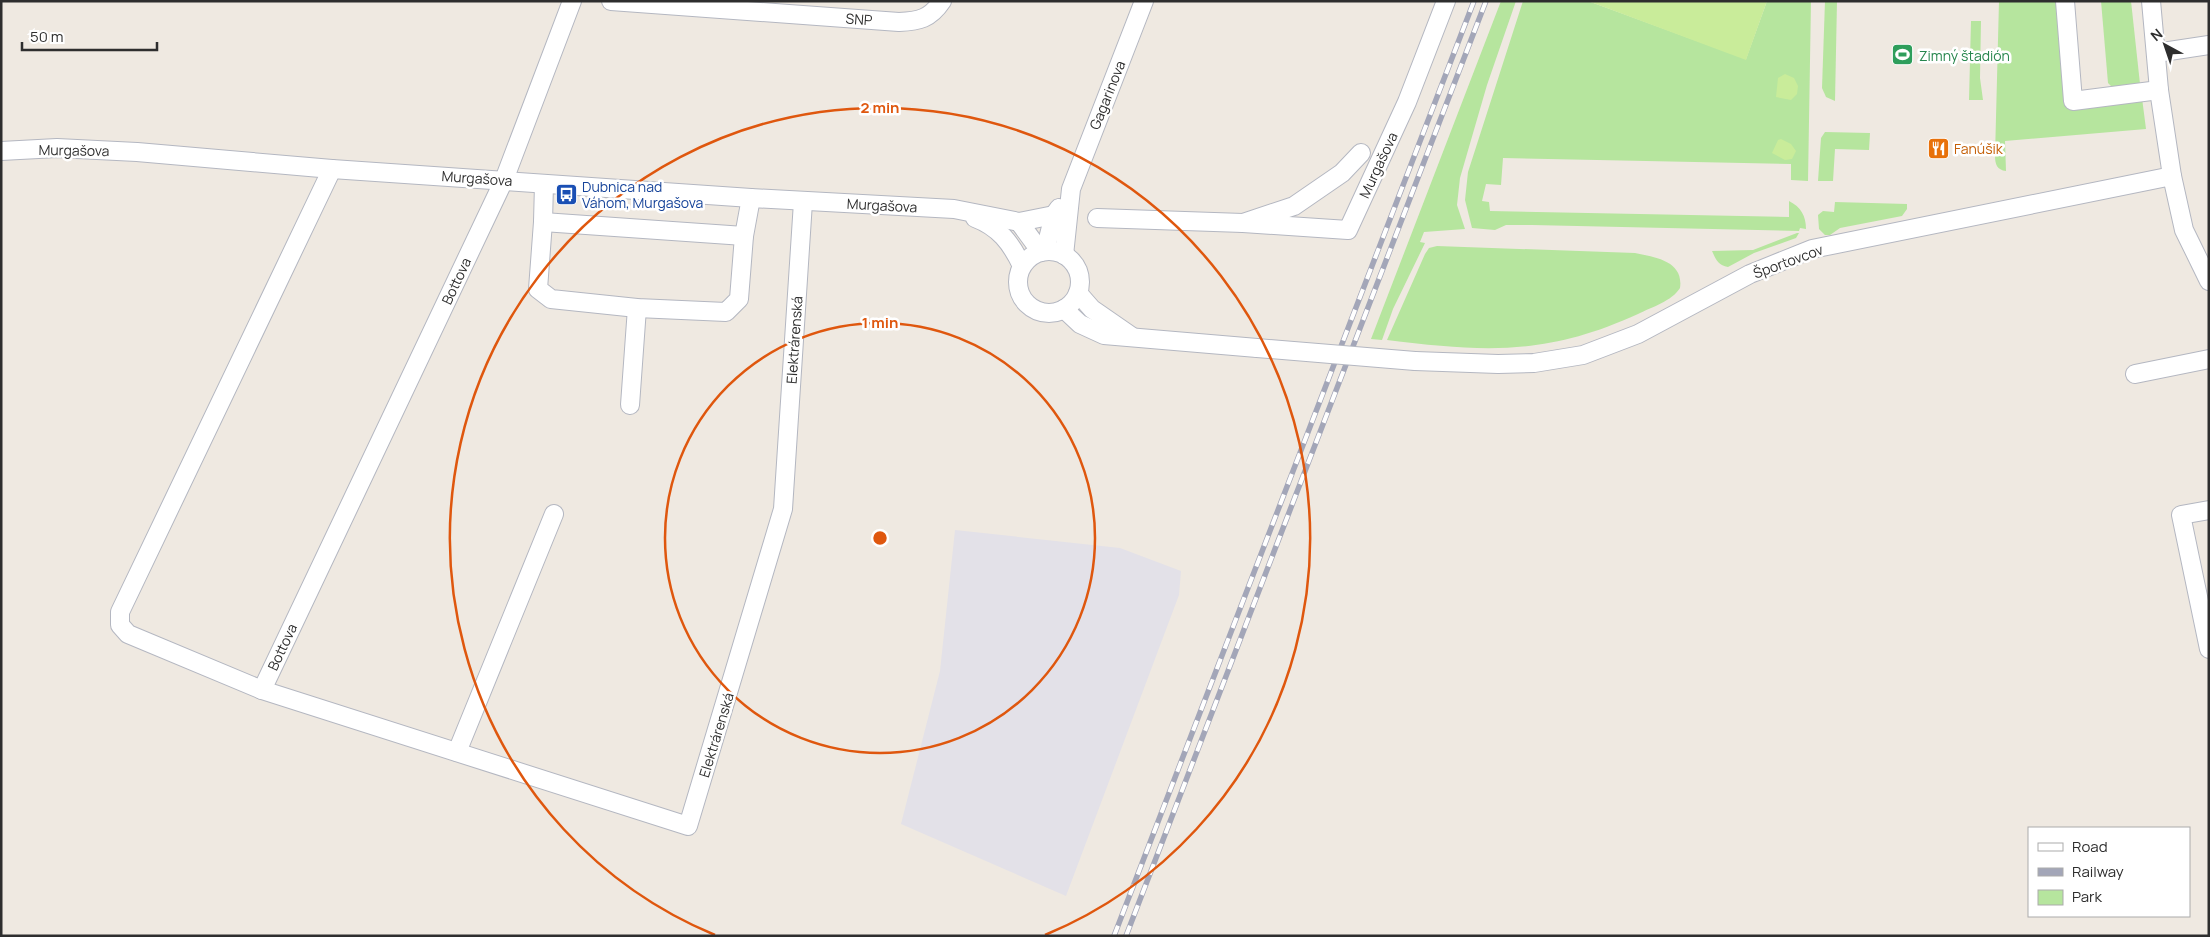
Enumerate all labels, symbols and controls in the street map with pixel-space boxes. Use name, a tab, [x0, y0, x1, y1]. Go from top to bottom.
street label: SNP	[845, 9, 874, 29]
scale bar	[22, 20, 158, 52]
north arrow	[2140, 20, 2190, 70]
text: N	[2146, 24, 2166, 45]
text: 50 m	[30, 26, 64, 47]
sports icon: Zimný štadión	[1891, 43, 1915, 67]
place label: Zimný štadión	[1919, 46, 2010, 65]
street label: Gagarinova	[1085, 58, 1129, 132]
text: 2 min	[860, 97, 900, 118]
street label: Murgašova	[1354, 129, 1402, 201]
restaurant icon: Fanúšik	[1926, 136, 1950, 160]
place label: Fanúšik	[1954, 139, 2004, 158]
street label: Murgašova	[38, 140, 110, 160]
street label: Murgašova	[441, 166, 513, 190]
place label: Dubnica nad Váhom, Murgašova	[582, 177, 703, 212]
bus stop icon: Dubnica nad Váhom, Murgašova	[554, 182, 578, 206]
street label: Murgašova	[846, 194, 918, 216]
street label: Športovcov	[1750, 240, 1826, 282]
street label: Bottova	[437, 254, 475, 308]
street label: Elektrárenská	[781, 296, 807, 384]
text: 1 min	[862, 312, 898, 333]
centre of rings	[871, 529, 889, 547]
street label: Bottova	[263, 620, 301, 674]
street label: Elektrárenská	[694, 690, 738, 780]
legend	[2028, 827, 2190, 917]
text: Road	[2072, 836, 2108, 857]
text: Railway	[2072, 861, 2124, 882]
text: Park	[2072, 886, 2102, 907]

